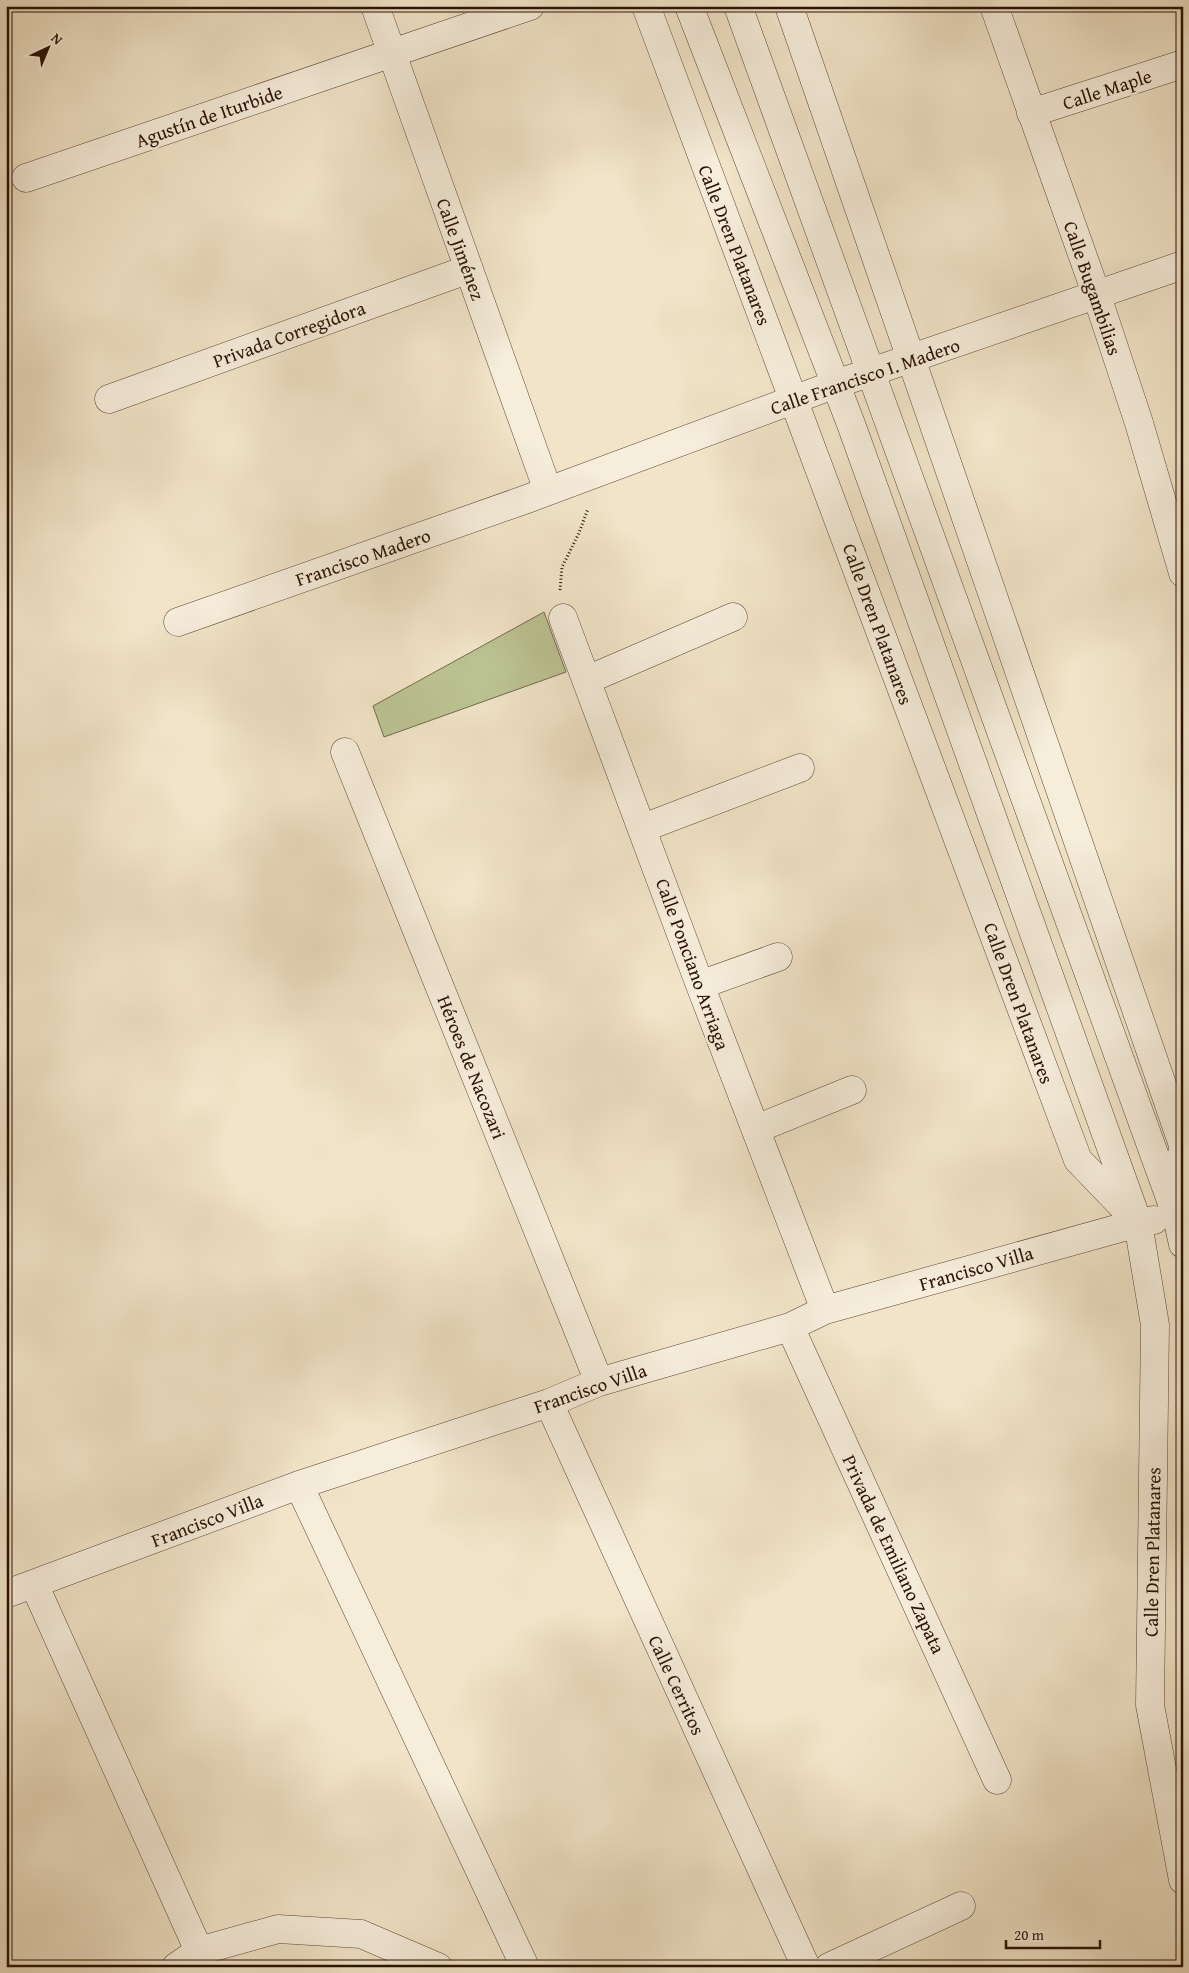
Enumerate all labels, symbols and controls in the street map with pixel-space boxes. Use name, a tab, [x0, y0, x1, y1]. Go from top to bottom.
north arrow	[22, 22, 72, 72]
text: N	[47, 28, 68, 50]
street label: Calle Maple	[1059, 61, 1155, 117]
street label: Agustín de Iturbide	[132, 78, 286, 154]
street label: Calle Dren Platanares	[692, 161, 778, 329]
street label: Calle Jiménez	[430, 194, 492, 304]
street label: Calle Bugambilias	[1057, 217, 1129, 359]
street label: Privada Corregidora	[209, 293, 369, 375]
street label: Calle Francisco I. Madero	[766, 330, 964, 422]
street label: Francisco Madero	[292, 521, 434, 593]
street label: Calle Dren Platanares	[836, 539, 920, 709]
street label: Calle Ponciano Arriaga	[649, 874, 737, 1054]
street label: Calle Dren Platanares	[977, 918, 1061, 1088]
street label: Héroes de Nacozari	[430, 991, 514, 1143]
street label: Francisco Villa	[916, 1238, 1036, 1298]
street label: Francisco Villa	[530, 1356, 650, 1420]
street label: Privada de Emiliano Zapata	[836, 1450, 952, 1658]
street label: Calle Dren Platanares	[1137, 1467, 1167, 1637]
street label: Francisco Villa	[147, 1486, 267, 1554]
street label: Calle Cerritos	[642, 1630, 712, 1740]
scale bar	[1006, 1918, 1100, 1950]
text: 20 m	[1014, 1924, 1045, 1945]

